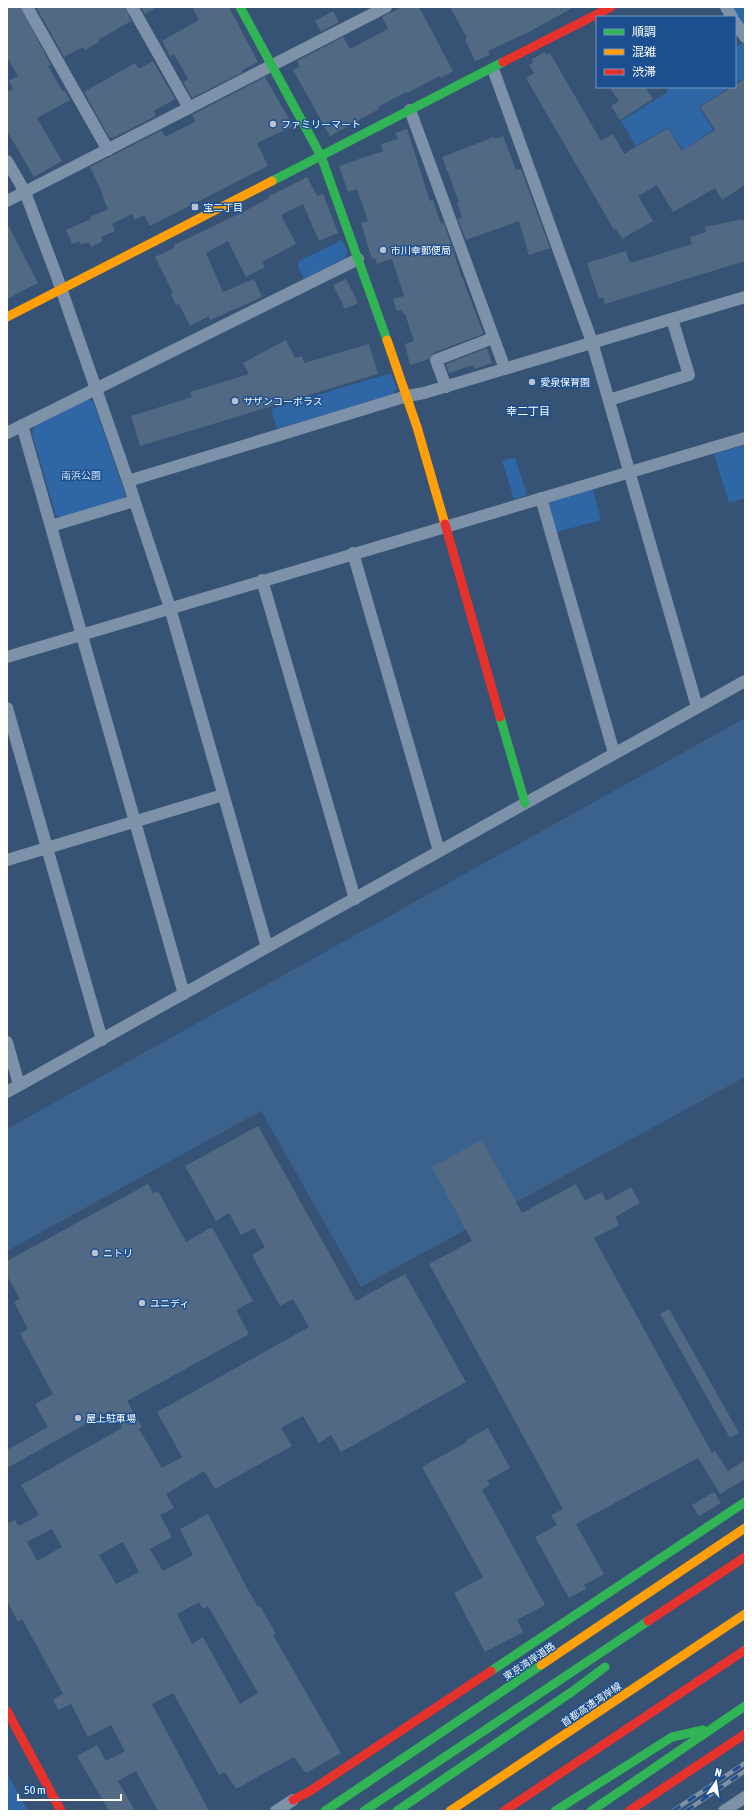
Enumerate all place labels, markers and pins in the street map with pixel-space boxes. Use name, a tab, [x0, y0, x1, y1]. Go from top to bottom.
marker: ファミリーマート	[268, 119, 278, 129]
place label: ファミリーマート	[281, 119, 361, 130]
marker: 宝二丁目	[190, 202, 200, 212]
place label: 宝二丁目	[203, 202, 243, 213]
marker: 市川幸郵便局	[378, 245, 388, 255]
place label: 市川幸郵便局	[391, 245, 451, 256]
marker: 愛泉保育園	[527, 377, 537, 387]
place label: 愛泉保育園	[540, 377, 590, 388]
marker: サザンコーポラス	[230, 396, 240, 406]
place label: サザンコーポラス	[243, 396, 323, 407]
marker: ニトリ	[90, 1248, 100, 1258]
place label: ニトリ	[103, 1248, 133, 1259]
marker: ユニディ	[137, 1298, 147, 1308]
place label: ユニディ	[150, 1298, 189, 1309]
marker: 屋上駐車場	[73, 1413, 83, 1423]
place label: 屋上駐車場	[86, 1413, 136, 1424]

